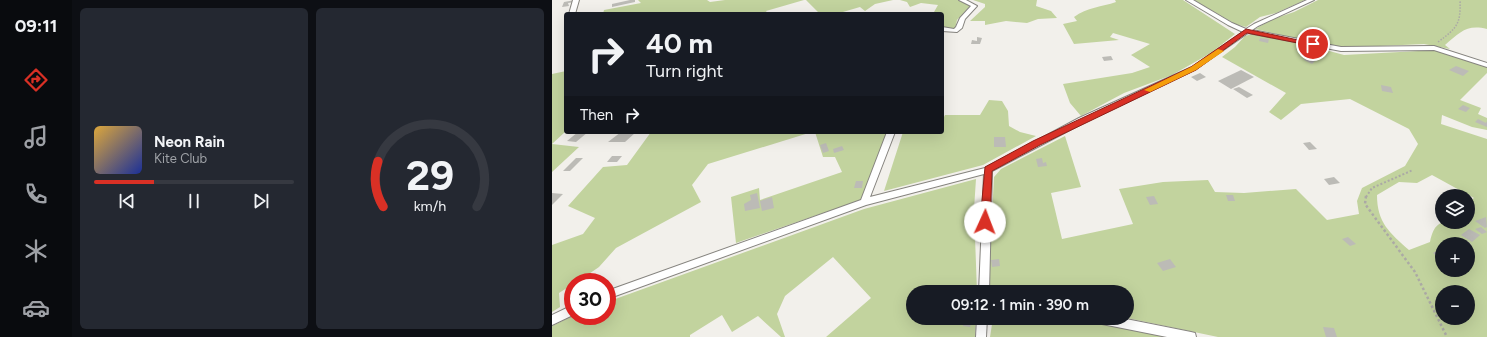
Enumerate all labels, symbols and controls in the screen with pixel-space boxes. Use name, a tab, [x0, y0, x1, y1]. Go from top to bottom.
text: 09:11	[15, 15, 57, 37]
text: 40 m	[646, 26, 713, 60]
pin	[1296, 27, 1330, 61]
icon: right	[580, 28, 632, 80]
icon: arrive	[1302, 33, 1324, 55]
text: Turn right	[646, 60, 723, 82]
icon: directions	[22, 66, 50, 94]
icon: right	[621, 104, 643, 126]
text: Then	[580, 106, 613, 124]
icon: music	[22, 123, 50, 151]
text: Neon Rain	[154, 133, 225, 151]
text: 29	[406, 149, 454, 199]
text: Kite Club	[154, 151, 207, 166]
icon: phone	[22, 180, 50, 208]
map controls	[1435, 189, 1475, 325]
button: layers	[1435, 189, 1475, 229]
icon: previous	[116, 190, 138, 212]
icon: pause	[183, 190, 205, 212]
icon: next	[250, 190, 272, 212]
text: km/h	[414, 196, 446, 214]
position arrow	[964, 201, 1006, 243]
icon: climate	[22, 237, 50, 265]
button: +	[1435, 237, 1475, 277]
speed limit sign: 30	[564, 273, 616, 325]
button: −	[1435, 285, 1475, 325]
icon: car	[22, 294, 50, 322]
text: 09:12 · 1 min · 390 m	[951, 296, 1089, 314]

